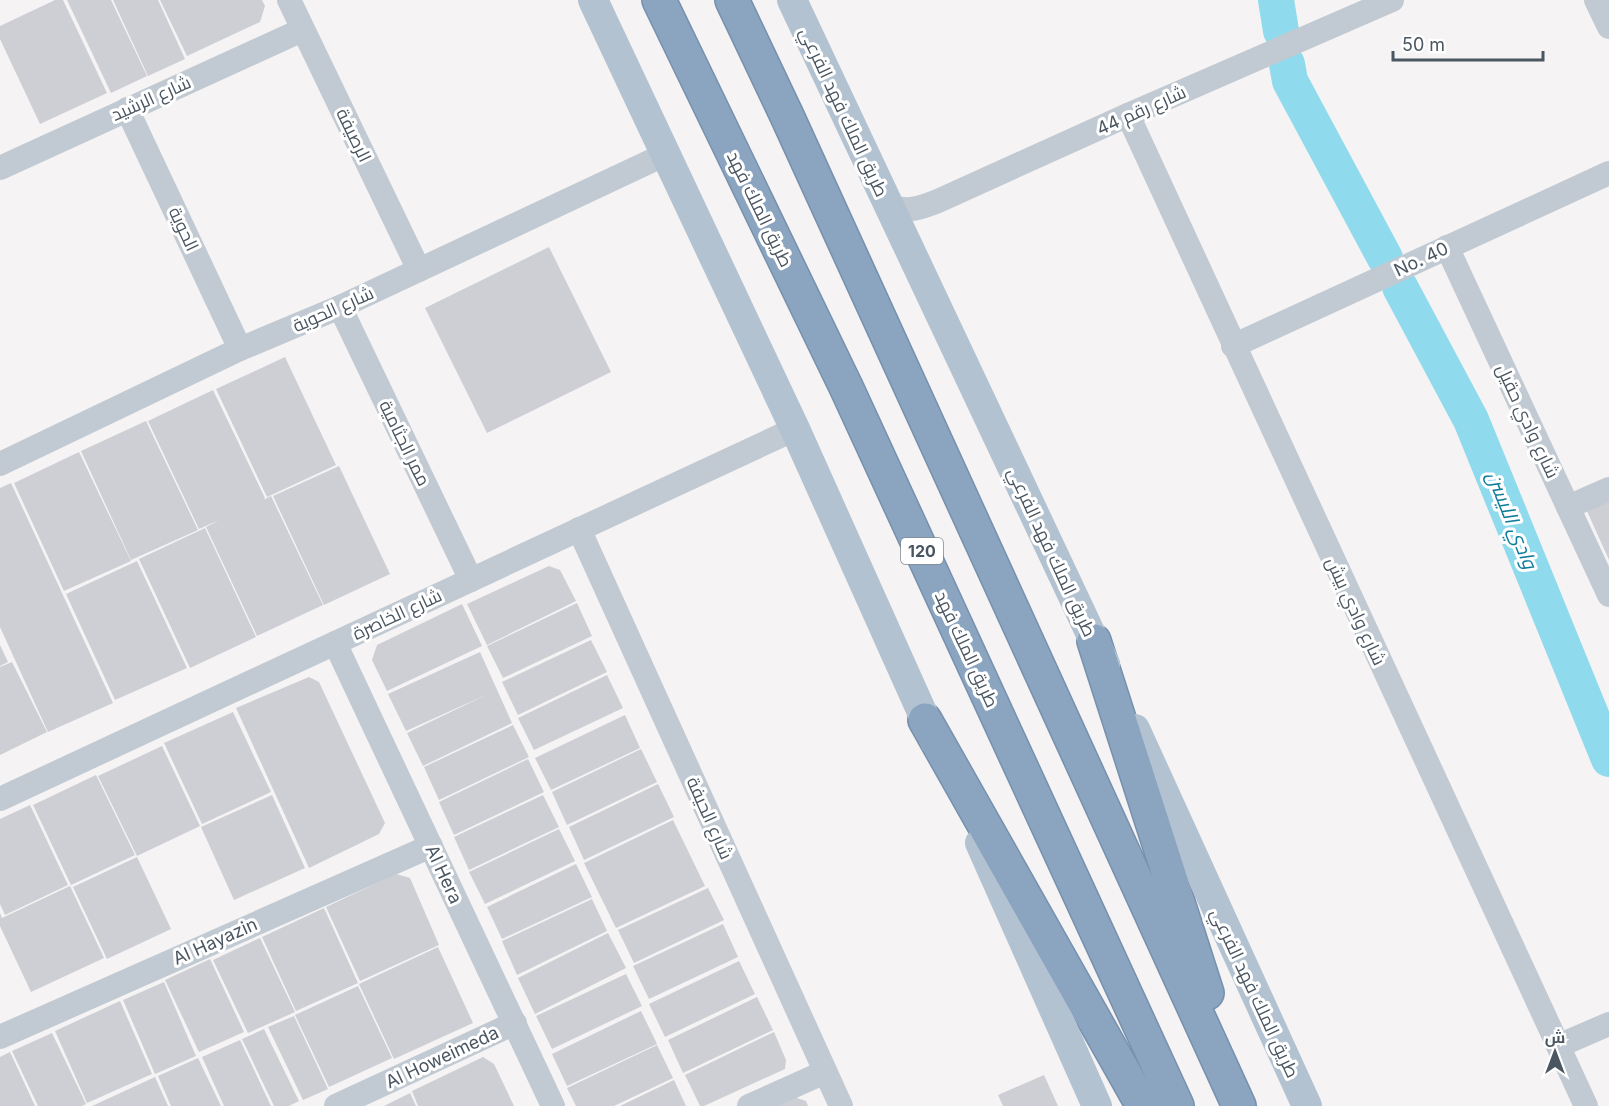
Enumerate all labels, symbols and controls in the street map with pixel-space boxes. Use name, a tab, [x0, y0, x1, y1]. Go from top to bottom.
street label: طريق الملك فهد الفرعي	[792, 24, 892, 202]
scale bar	[1393, 24, 1543, 62]
text: 50 m	[1402, 34, 1445, 55]
street label: شارع الرشيد	[108, 71, 195, 127]
street label: شارع رقم 44	[1093, 81, 1190, 141]
street label: الرصيفة	[331, 105, 376, 166]
street label: طريق الملك فهد	[721, 148, 797, 271]
street label: الحوية	[164, 204, 203, 255]
street label: No. 40	[1390, 237, 1452, 281]
street label: شارع الحوية	[289, 282, 377, 338]
street label: شارع وادي حقيل	[1489, 360, 1564, 483]
street label: ممر الجثامية	[374, 397, 435, 490]
street label: طريق الملك فهد الفرعي	[1000, 464, 1100, 642]
water label: وادي الليسن	[1478, 468, 1543, 575]
road number: 120	[901, 538, 943, 564]
street label: شارع وادي بيش	[1318, 554, 1390, 670]
street label: شارع الخاصرة	[349, 584, 446, 646]
street label: طريق الملك فهد	[929, 588, 1003, 711]
street label: شارع الحيفة	[681, 774, 737, 863]
street label: Al Hera	[421, 841, 467, 907]
street label: طريق الملك فهد الفرعي	[1203, 905, 1303, 1083]
street label: Al Hayazin	[170, 913, 260, 969]
street label: Al Howeimeda	[382, 1022, 502, 1092]
north arrow	[1525, 1022, 1585, 1082]
text: ش	[1545, 1027, 1565, 1047]

